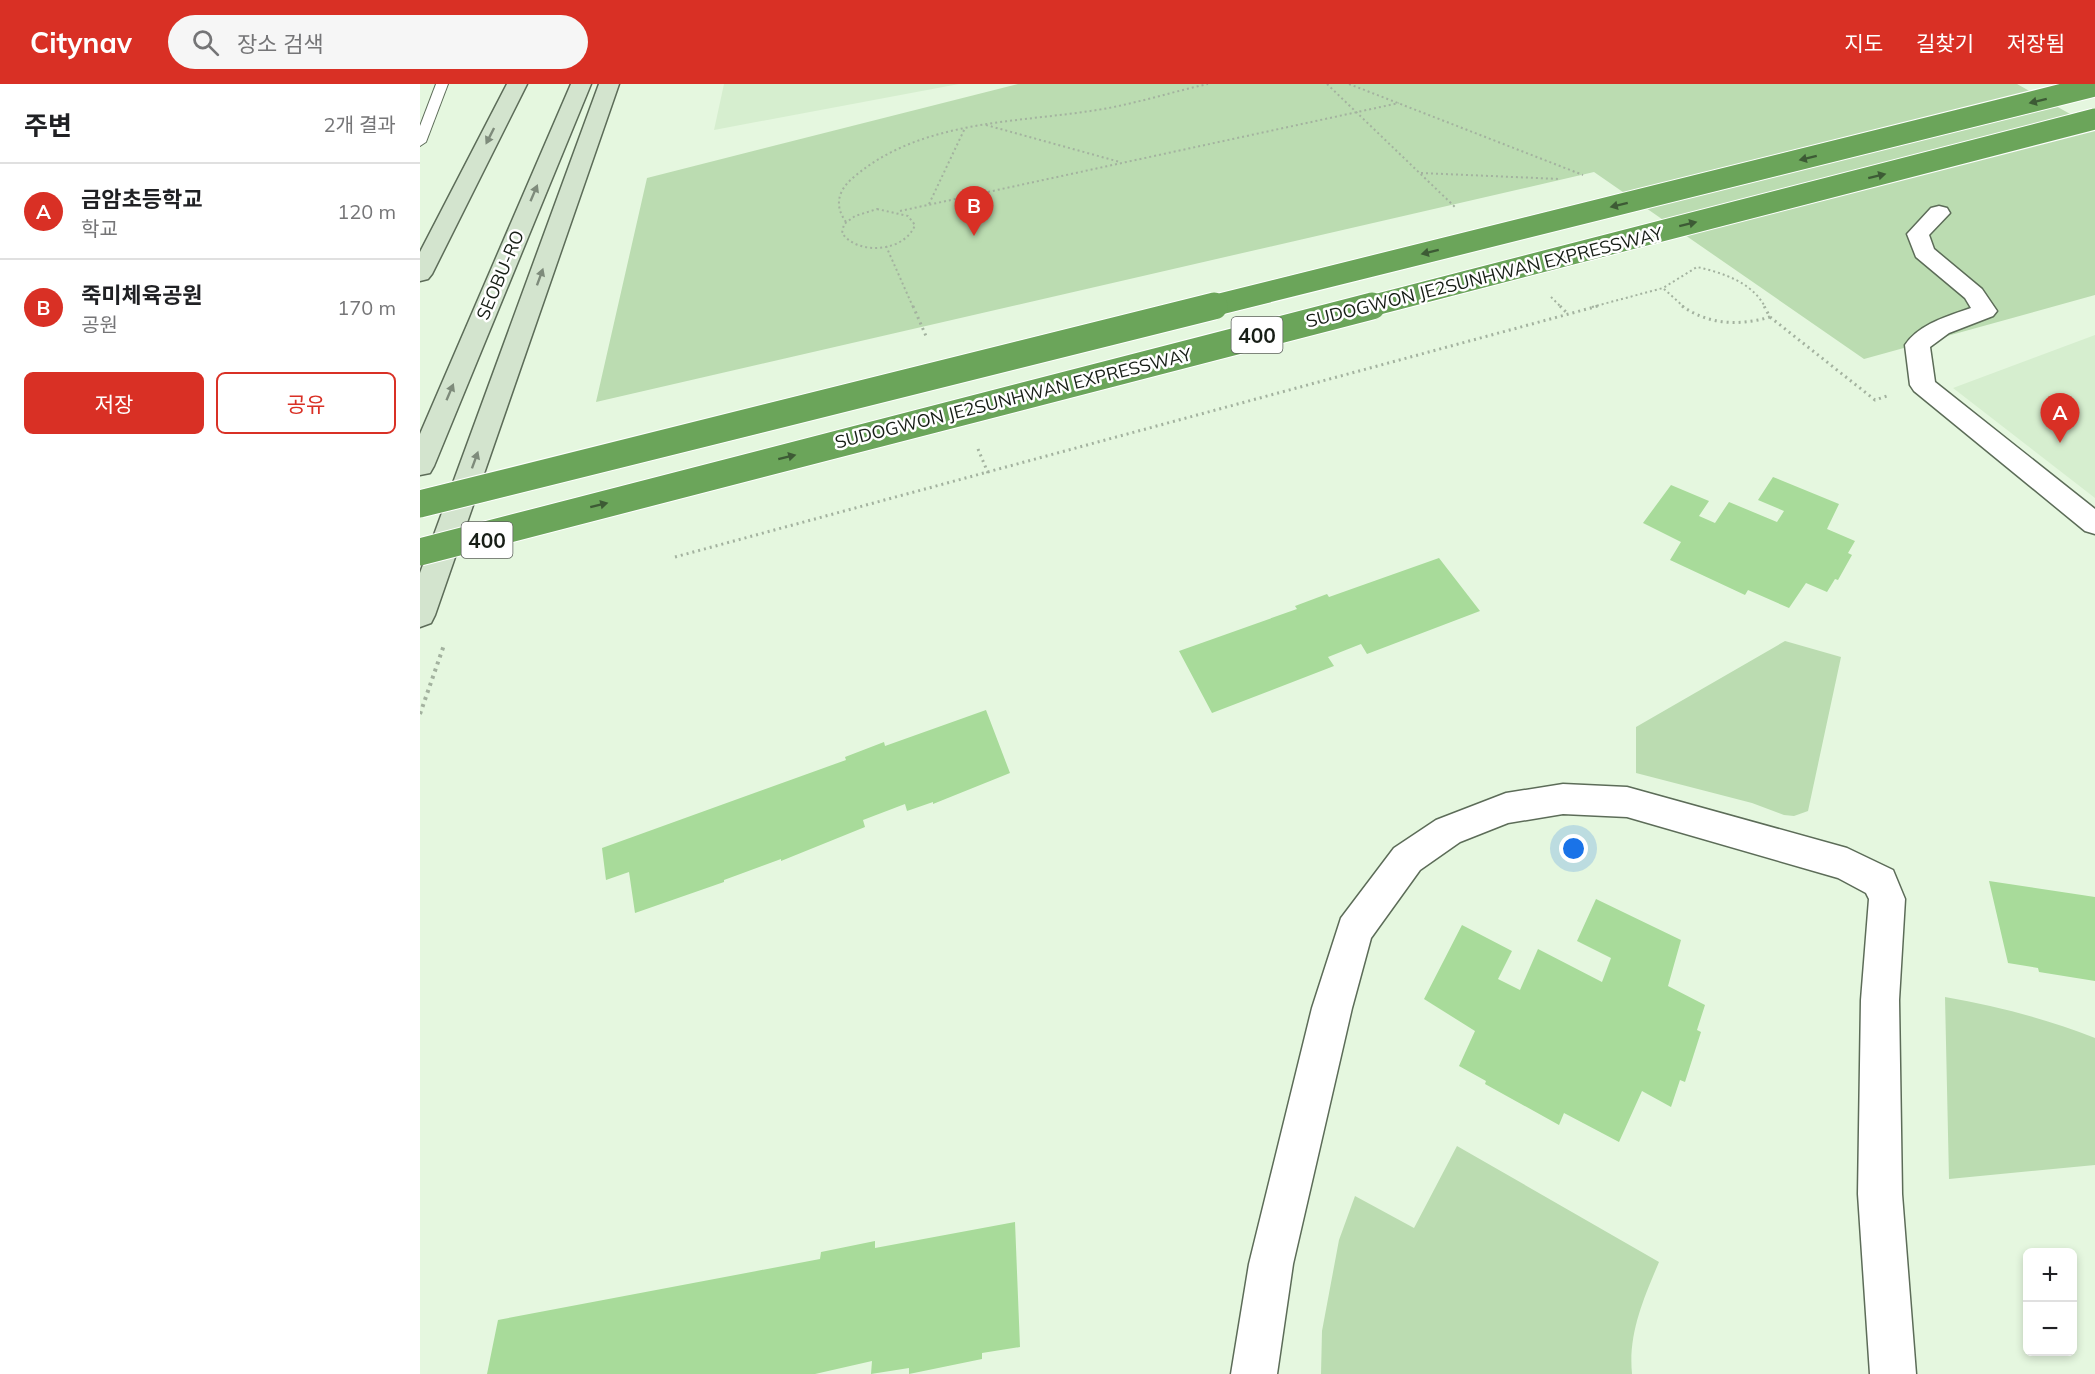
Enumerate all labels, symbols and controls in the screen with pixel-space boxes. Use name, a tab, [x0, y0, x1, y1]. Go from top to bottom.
search box	[168, 15, 588, 69]
text: Citynav	[30, 25, 132, 60]
icon: search	[189, 26, 222, 59]
text: 장소 검색	[237, 30, 324, 58]
text: 지도	[1844, 30, 1883, 56]
text: 길찾기	[1916, 30, 1974, 56]
text: 저장됨	[2007, 30, 2065, 56]
one-way arrow	[2029, 96, 2047, 106]
text: 주변	[24, 109, 72, 142]
text: 2개 결과	[324, 112, 396, 137]
one-way arrow	[485, 128, 495, 145]
one-way arrow	[1799, 153, 1817, 163]
one-way arrow	[1868, 170, 1886, 180]
one-way arrow	[529, 184, 539, 202]
text: 금암초등학교	[81, 185, 202, 213]
pin: B	[954, 186, 994, 236]
text: A	[36, 199, 51, 224]
text: 120 m	[337, 199, 396, 224]
one-way arrow	[1610, 201, 1628, 211]
text: 학교	[81, 216, 118, 241]
one-way arrow	[1679, 219, 1697, 229]
street label: SUDOGWON JE2SUNHWAN EXPRESSWAY	[1303, 221, 1666, 333]
street label: SEOBU-RO	[471, 227, 529, 323]
one-way arrow	[1421, 248, 1439, 258]
one-way arrow	[536, 268, 546, 286]
text: 죽미체육공원	[81, 281, 202, 309]
text: B	[37, 295, 50, 320]
text: 170 m	[337, 295, 396, 320]
text: 공원	[81, 312, 118, 337]
road number: 400	[1232, 317, 1282, 353]
street label: SUDOGWON JE2SUNHWAN EXPRESSWAY	[832, 342, 1195, 454]
button: 저장	[24, 372, 204, 434]
button: 공유	[216, 372, 396, 434]
one-way arrow	[446, 383, 455, 401]
pin: A	[2040, 394, 2080, 443]
one-way arrow	[470, 451, 480, 469]
one-way arrow	[778, 451, 797, 461]
one-way arrow	[589, 500, 608, 510]
road number: 400	[462, 522, 512, 558]
your location	[1559, 834, 1588, 863]
map controls	[2023, 1248, 2077, 1356]
button: +	[2023, 1248, 2077, 1302]
button: −	[2023, 1302, 2077, 1356]

